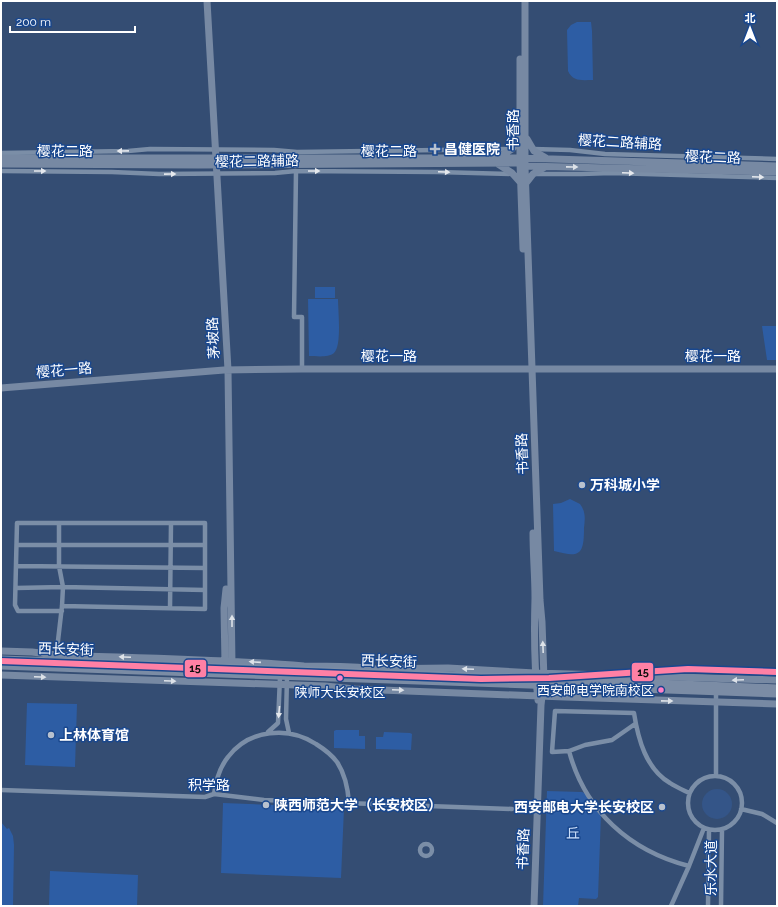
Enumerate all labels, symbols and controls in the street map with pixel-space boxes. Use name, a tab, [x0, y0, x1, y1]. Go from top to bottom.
scale bar	[10, 8, 135, 34]
north arrow	[730, 8, 770, 48]
text: 北	[745, 12, 756, 25]
text: 200 m	[16, 15, 51, 29]
street label: 书香路	[505, 109, 521, 151]
street label: 樱花二路辅路	[578, 132, 662, 152]
place label: 昌健医院	[444, 141, 500, 157]
street label: 樱花二路	[37, 143, 93, 159]
street label: 樱花二路	[361, 143, 417, 159]
marker: 昌健医院	[429, 143, 441, 155]
one-way arrow	[116, 148, 129, 154]
street label: 樱花二路	[685, 148, 741, 166]
street label: 樱花二路辅路	[215, 152, 299, 170]
one-way arrow	[566, 163, 578, 170]
one-way arrow	[34, 168, 47, 174]
one-way arrow	[308, 168, 321, 174]
one-way arrow	[438, 169, 450, 176]
one-way arrow	[622, 170, 634, 177]
one-way arrow	[164, 171, 177, 177]
one-way arrow	[752, 174, 765, 180]
street label: 茅坡路	[204, 317, 222, 359]
street label: 樱花一路	[361, 348, 417, 364]
street label: 樱花一路	[685, 348, 741, 364]
street label: 樱花一路	[35, 360, 93, 380]
street label: 书香路	[513, 433, 531, 475]
place label: 万科城小学	[590, 477, 660, 493]
marker: 万科城小学	[577, 480, 587, 490]
one-way arrow	[229, 614, 235, 627]
street label: 西长安街	[38, 640, 94, 658]
one-way arrow	[540, 640, 546, 653]
street label: 西长安街	[361, 652, 417, 670]
one-way arrow	[118, 654, 131, 660]
one-way arrow	[249, 658, 261, 665]
line badge: 15	[184, 659, 207, 678]
text: 15	[189, 662, 201, 675]
line badge: 15	[631, 662, 654, 682]
one-way arrow	[462, 665, 474, 672]
text: 15	[637, 666, 649, 679]
one-way arrow	[34, 673, 46, 680]
marker: 陕师大长安校区	[335, 673, 345, 683]
one-way arrow	[732, 676, 744, 683]
one-way arrow	[164, 678, 177, 684]
place label: 西安邮电学院南校区	[537, 683, 654, 698]
place label: 陕师大长安校区	[294, 685, 386, 700]
marker: 西安邮电学院南校区	[656, 685, 666, 695]
one-way arrow	[392, 687, 405, 693]
one-way arrow	[661, 698, 674, 704]
one-way arrow	[275, 706, 282, 718]
place label: 上林体育馆	[59, 727, 129, 743]
marker: 上林体育馆	[46, 730, 56, 740]
street label: 积学路	[188, 777, 230, 793]
place label: 陕西师范大学（长安校区）	[274, 797, 442, 813]
place label: 西安邮电大学长安校区	[514, 799, 654, 815]
marker: 陕西师范大学（长安校区）	[261, 800, 271, 810]
marker: 西安邮电大学长安校区	[657, 802, 667, 812]
park label: 丘	[566, 825, 580, 841]
street label: 书香路	[514, 828, 532, 870]
street label: 乐水大道	[703, 840, 719, 896]

